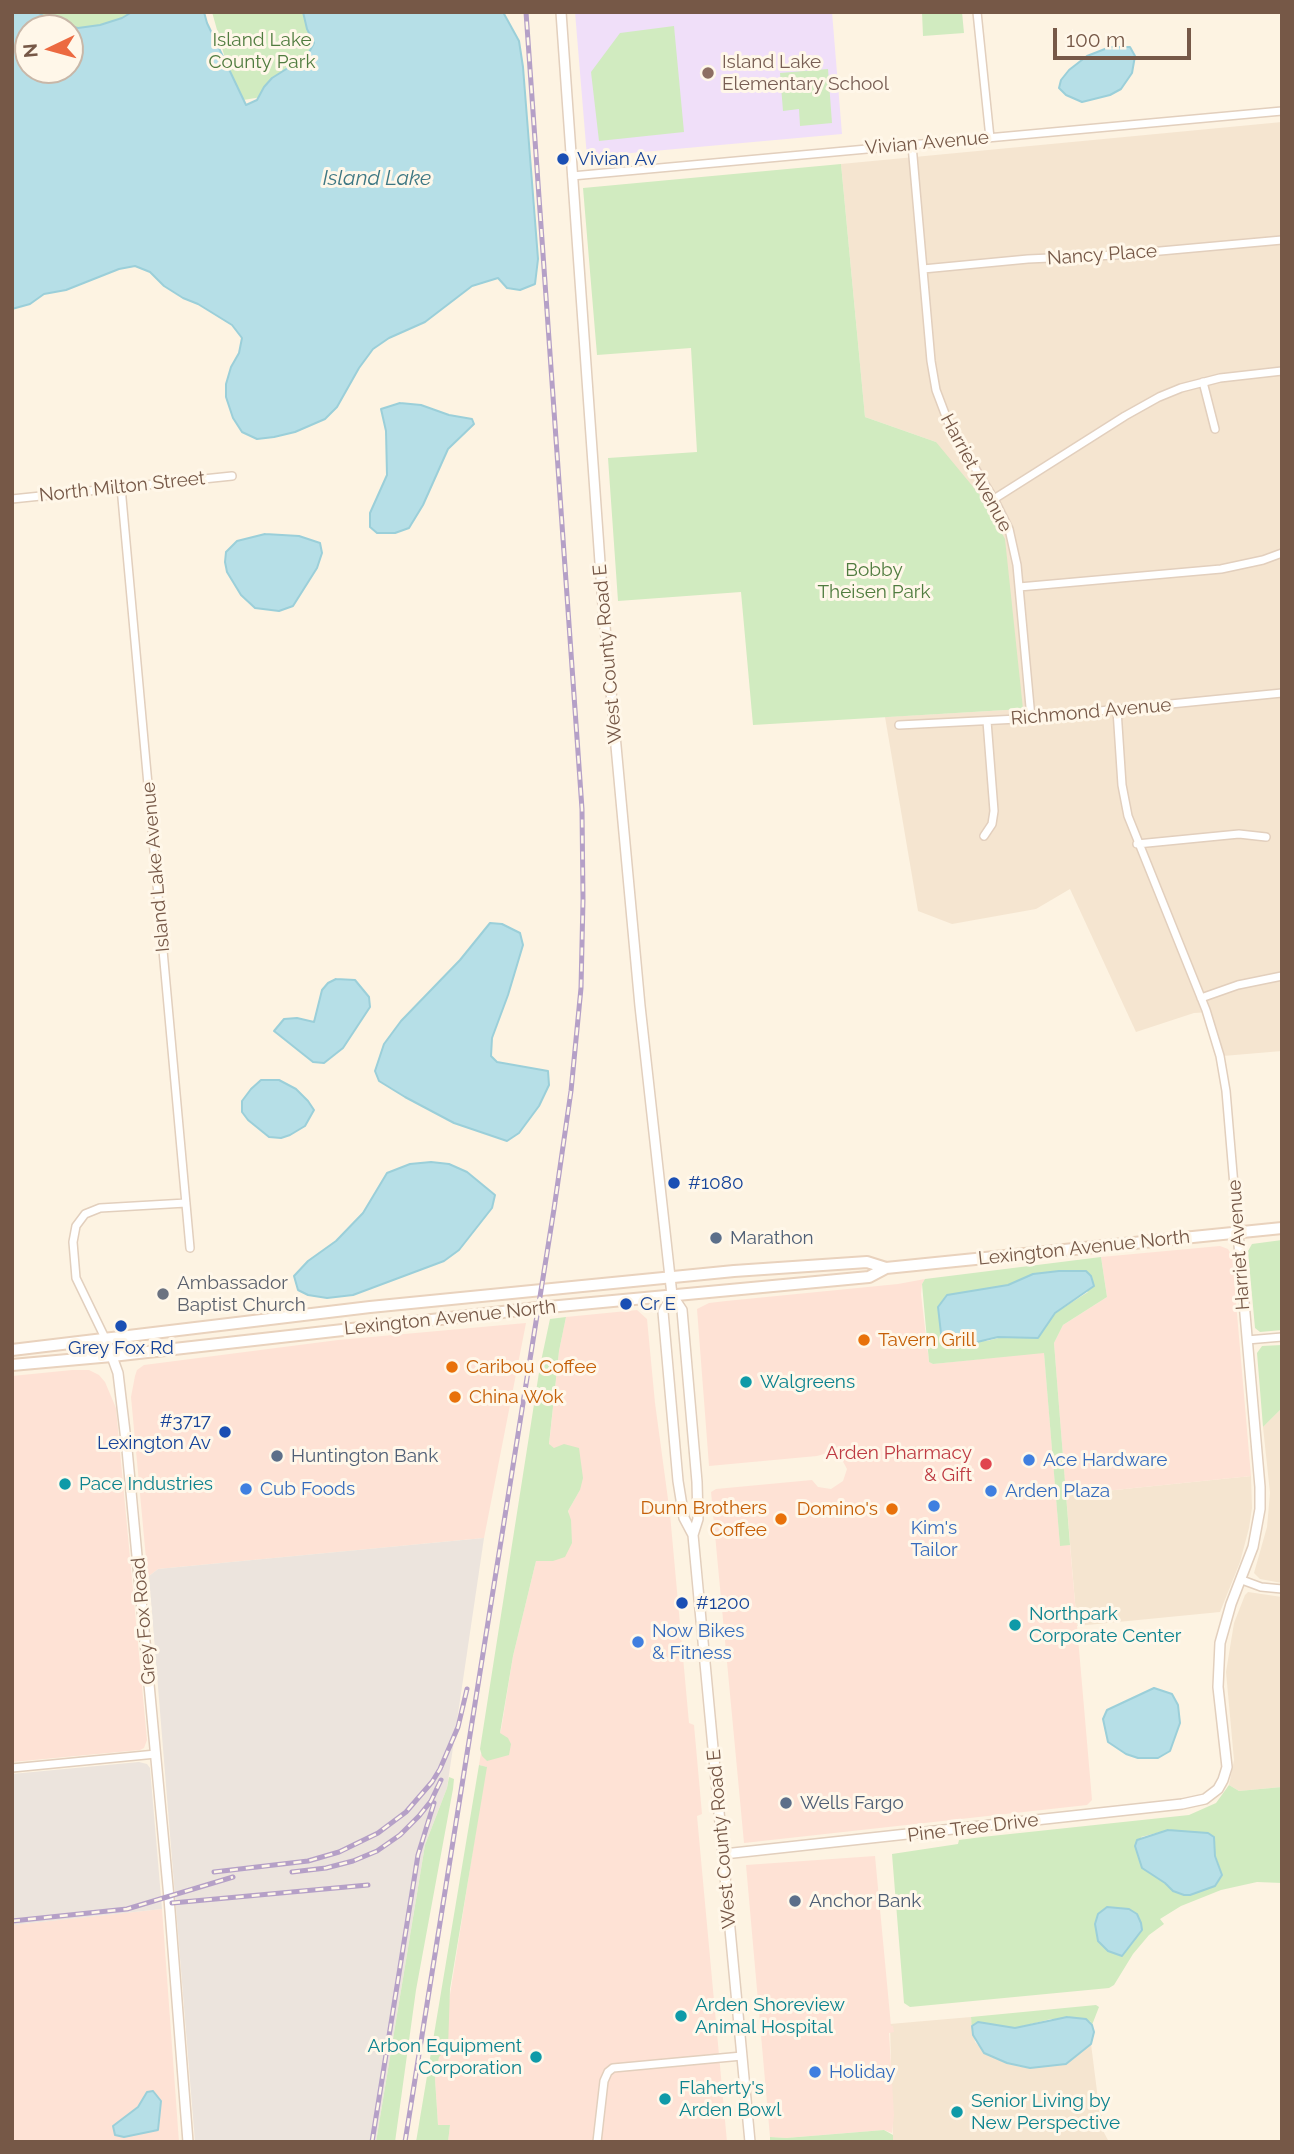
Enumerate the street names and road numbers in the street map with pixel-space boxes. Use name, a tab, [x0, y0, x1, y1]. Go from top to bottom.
street label: Vivian Avenue	[864, 126, 990, 160]
street label: Nancy Place	[1046, 240, 1158, 270]
street label: Harriet Avenue	[935, 410, 1017, 536]
street label: North Milton Street	[38, 467, 206, 507]
street label: West County Road E	[589, 563, 627, 745]
street label: Richmond Avenue	[1010, 694, 1172, 730]
street label: Island Lake Avenue	[137, 781, 175, 953]
street label: Harriet Avenue	[1223, 1179, 1255, 1311]
street label: Lexington Avenue North	[977, 1226, 1191, 1270]
street label: Lexington Avenue North	[343, 1296, 557, 1340]
street label: Grey Fox Road	[127, 1557, 161, 1685]
street label: West County Road E	[703, 1748, 741, 1930]
street label: Pine Tree Drive	[906, 1809, 1040, 1847]

